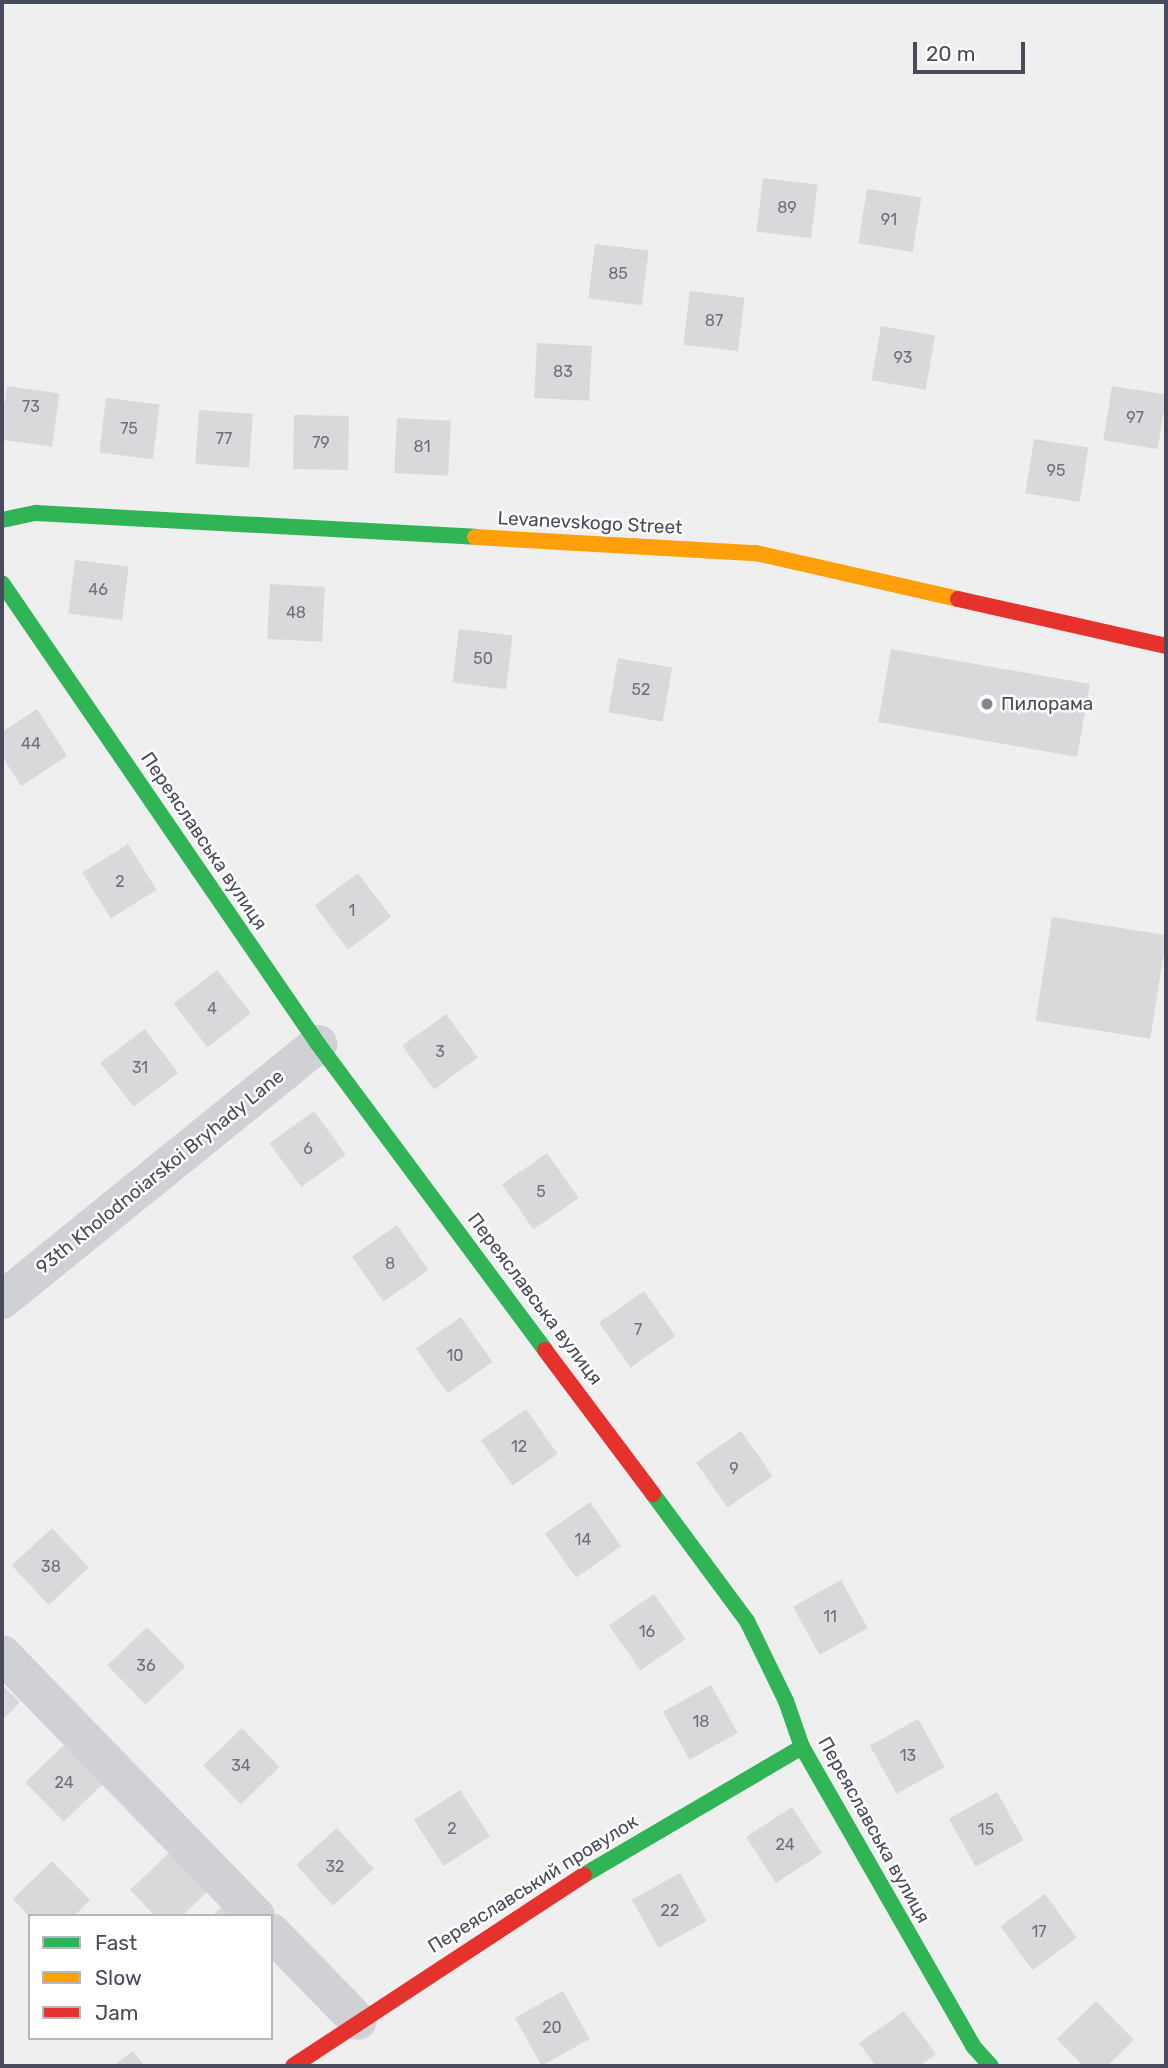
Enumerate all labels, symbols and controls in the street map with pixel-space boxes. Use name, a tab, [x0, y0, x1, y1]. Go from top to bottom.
scale bar	[916, 28, 1028, 72]
text: 20 m	[926, 41, 975, 66]
house number: 89	[777, 198, 797, 218]
house number: 91	[881, 210, 897, 230]
house number: 85	[608, 264, 628, 284]
house number: 87	[705, 311, 723, 331]
house number: 93	[894, 348, 912, 368]
house number: 83	[553, 362, 573, 382]
house number: 73	[22, 397, 40, 417]
house number: 97	[1126, 408, 1144, 428]
house number: 75	[120, 419, 138, 439]
house number: 77	[216, 429, 232, 449]
house number: 79	[312, 433, 330, 453]
house number: 81	[413, 437, 431, 457]
house number: 95	[1047, 461, 1065, 481]
street label: Levanevskogo Street	[497, 507, 683, 539]
house number: 46	[88, 580, 108, 600]
house number: 48	[286, 603, 306, 623]
house number: 50	[473, 649, 493, 669]
house number: 52	[632, 680, 650, 700]
place label: Пилорама	[1001, 693, 1093, 715]
marker: Пилорама	[979, 696, 995, 712]
house number: 44	[21, 734, 41, 754]
street label: Переяславська вулиця	[136, 748, 272, 934]
house number: 2	[115, 872, 125, 892]
house number: 1	[349, 901, 355, 921]
house number: 4	[207, 999, 217, 1019]
house number: 3	[435, 1042, 445, 1062]
house number: 31	[132, 1058, 148, 1078]
street label: 93th Kholodnoiarskoi Bryhady Lane	[31, 1065, 289, 1279]
house number: 6	[303, 1139, 313, 1159]
house number: 5	[536, 1182, 546, 1202]
street label: Переяславська вулиця	[463, 1208, 607, 1390]
house number: 8	[385, 1254, 395, 1274]
house number: 7	[634, 1320, 642, 1340]
house number: 10	[446, 1346, 464, 1366]
house number: 12	[511, 1437, 527, 1457]
house number: 9	[729, 1459, 739, 1479]
house number: 14	[575, 1530, 591, 1550]
house number: 38	[41, 1557, 61, 1577]
house number: 11	[823, 1607, 837, 1627]
house number: 16	[639, 1622, 655, 1642]
house number: 36	[136, 1656, 156, 1676]
house number: 18	[692, 1712, 710, 1732]
street label: Переяславська вулиця	[813, 1733, 935, 1927]
house number: 13	[900, 1746, 916, 1766]
house number: 34	[231, 1756, 251, 1776]
house number: 24	[54, 1773, 74, 1793]
street label: Переяславський провулок	[424, 1810, 642, 1958]
house number: 2	[447, 1819, 457, 1839]
house number: 15	[978, 1820, 994, 1840]
house number: 24	[775, 1835, 795, 1855]
house number: 32	[325, 1857, 345, 1877]
house number: 22	[661, 1901, 679, 1921]
legend	[28, 1914, 273, 2040]
house number: 17	[1031, 1922, 1047, 1942]
text: Fast	[95, 1930, 137, 1955]
text: Slow	[95, 1965, 142, 1990]
text: Jam	[95, 2000, 139, 2025]
house number: 20	[542, 2018, 562, 2038]

